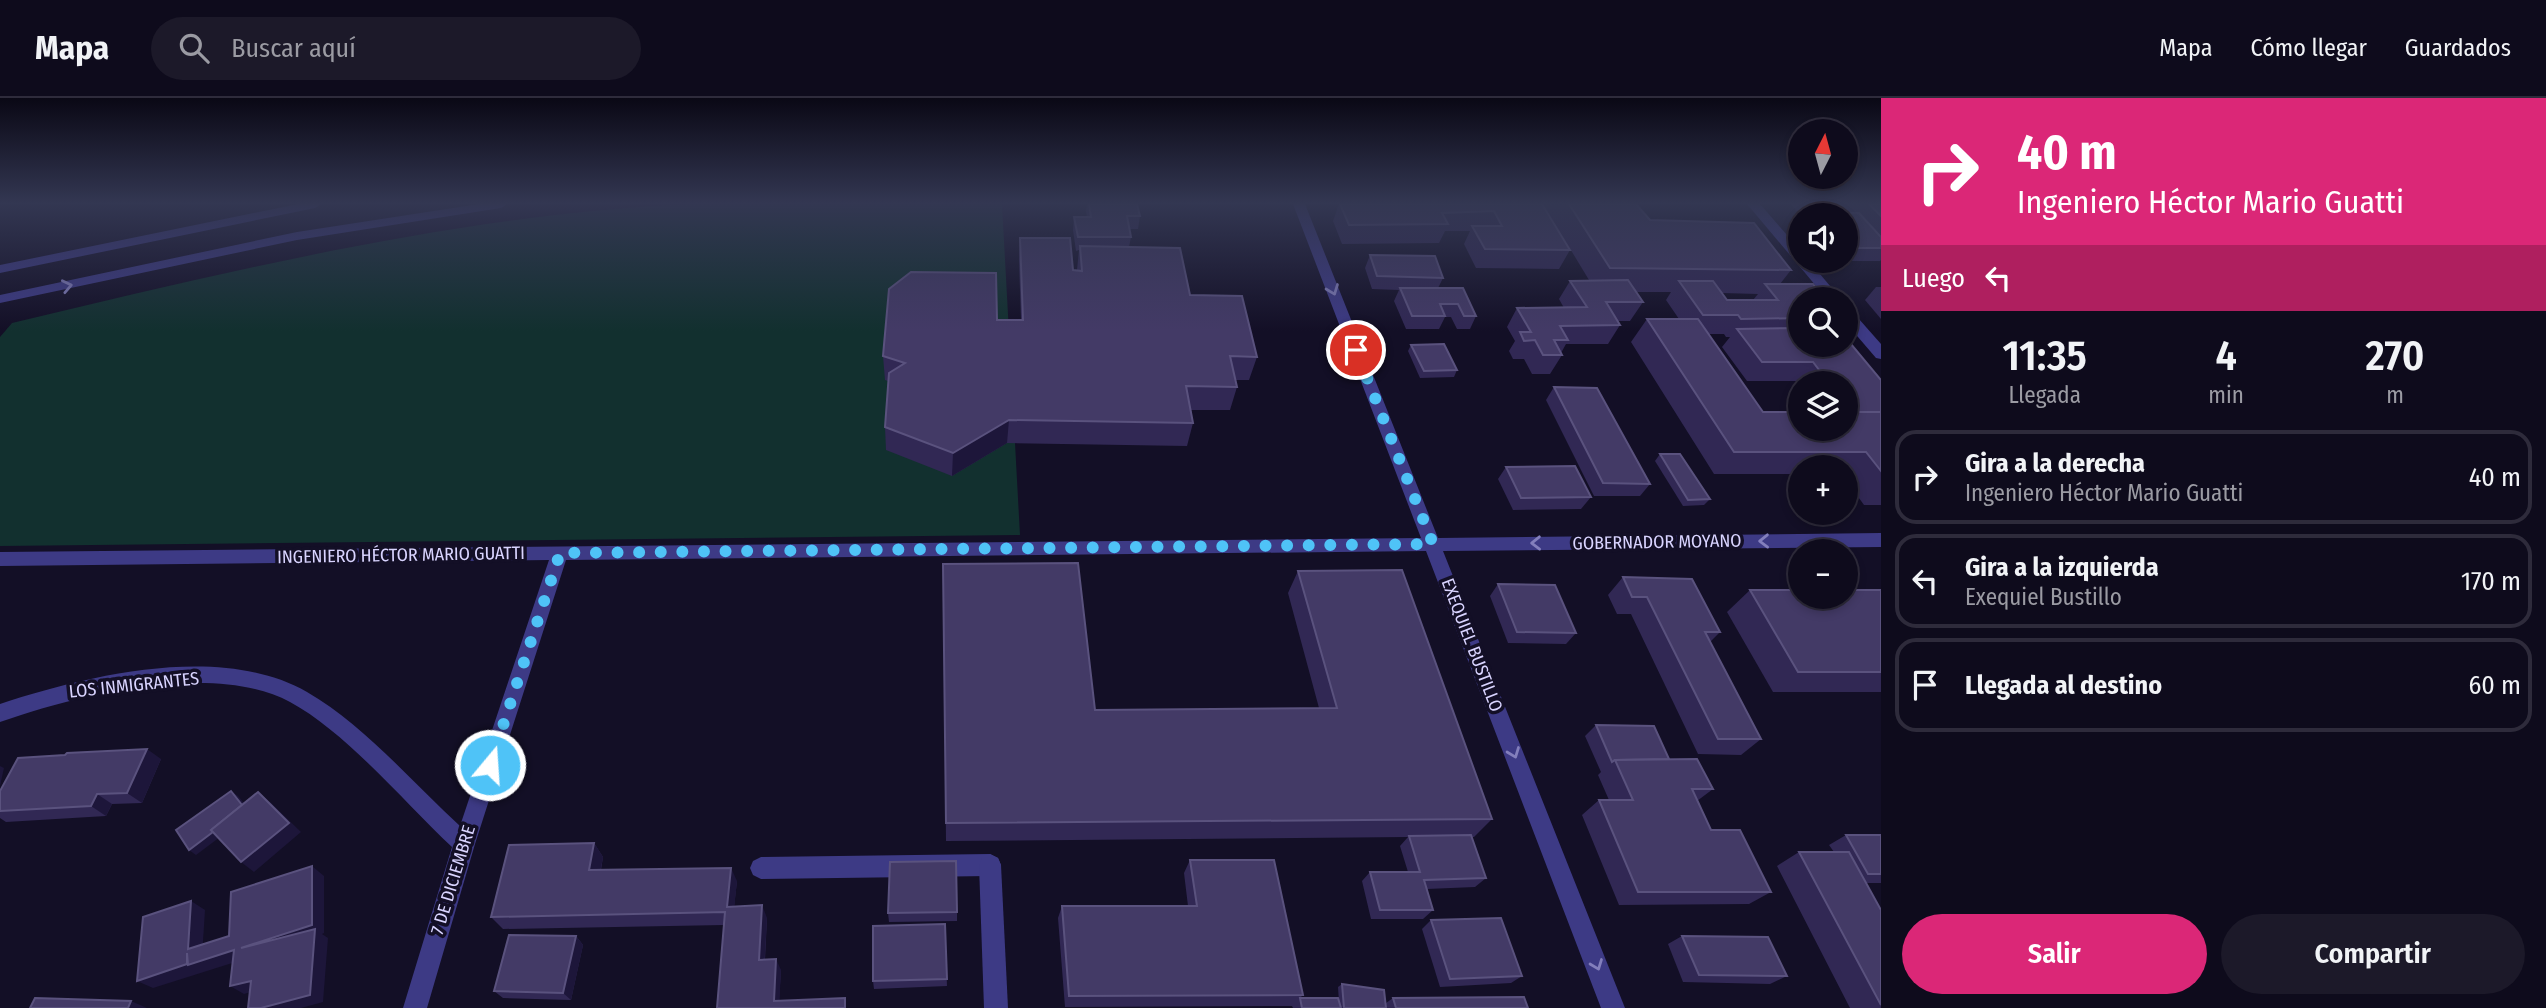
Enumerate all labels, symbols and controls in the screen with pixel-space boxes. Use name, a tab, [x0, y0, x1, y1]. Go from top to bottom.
search box	[151, 17, 641, 80]
text: Mapa	[35, 28, 109, 68]
icon: search	[175, 29, 213, 67]
text: Buscar aquí	[231, 33, 356, 64]
text: Mapa	[2159, 34, 2212, 62]
text: Cómo llegar	[2250, 34, 2367, 62]
text: Guardados	[2405, 34, 2511, 62]
north arrow	[1788, 119, 1858, 189]
map controls	[1788, 119, 1858, 609]
text: 40 m	[2017, 123, 2117, 182]
icon: right	[1902, 126, 1993, 217]
text: Ingeniero Héctor Mario Guatti	[2017, 183, 2404, 221]
button: sound	[1788, 203, 1858, 273]
icon: left	[1979, 259, 2017, 297]
text: Luego	[1902, 263, 1965, 294]
one-way arrow	[61, 279, 73, 294]
one-way arrow	[1324, 283, 1338, 295]
button: search	[1788, 287, 1858, 357]
pin	[1326, 320, 1386, 380]
icon: arrive	[1337, 331, 1375, 369]
text: 11:35	[2003, 331, 2087, 381]
text: 4	[2216, 331, 2237, 381]
text: 270	[2366, 331, 2424, 381]
button: layers	[1788, 371, 1858, 441]
text: Llegada	[2008, 381, 2081, 409]
text: min	[2208, 381, 2244, 409]
text: m	[2386, 381, 2404, 409]
text: Gira a la derecha	[1965, 448, 2145, 479]
button: +	[1788, 455, 1858, 525]
icon: right	[1906, 458, 1944, 496]
text: 40 m	[2469, 462, 2521, 493]
text: Ingeniero Héctor Mario Guatti	[1965, 479, 2243, 507]
street label: GOBERNADOR MOYANO	[1572, 530, 1742, 554]
one-way arrow	[1758, 533, 1769, 549]
one-way arrow	[1531, 536, 1542, 551]
button: −	[1788, 539, 1858, 609]
street label: INGENIERO HÉCTOR MARIO GUATTI	[277, 541, 525, 568]
text: Gira a la izquierda	[1965, 552, 2159, 583]
icon: left	[1906, 562, 1944, 600]
text: 170 m	[2461, 566, 2521, 597]
street label: EXEQUIEL BUSTILLO	[1436, 575, 1508, 715]
text: Exequiel Bustillo	[1965, 583, 2122, 611]
icon: arrive	[1906, 666, 1944, 704]
street label: LOS INMIGRANTES	[68, 667, 200, 703]
text: Llegada al destino	[1965, 670, 2162, 701]
text: 60 m	[2468, 670, 2521, 701]
position arrow	[453, 728, 527, 802]
one-way arrow	[1505, 746, 1519, 758]
street label: 7 DE DICIEMBRE	[426, 823, 480, 937]
button: Salir	[1902, 914, 2207, 994]
button: Compartir	[2221, 914, 2525, 994]
one-way arrow	[1588, 958, 1602, 970]

